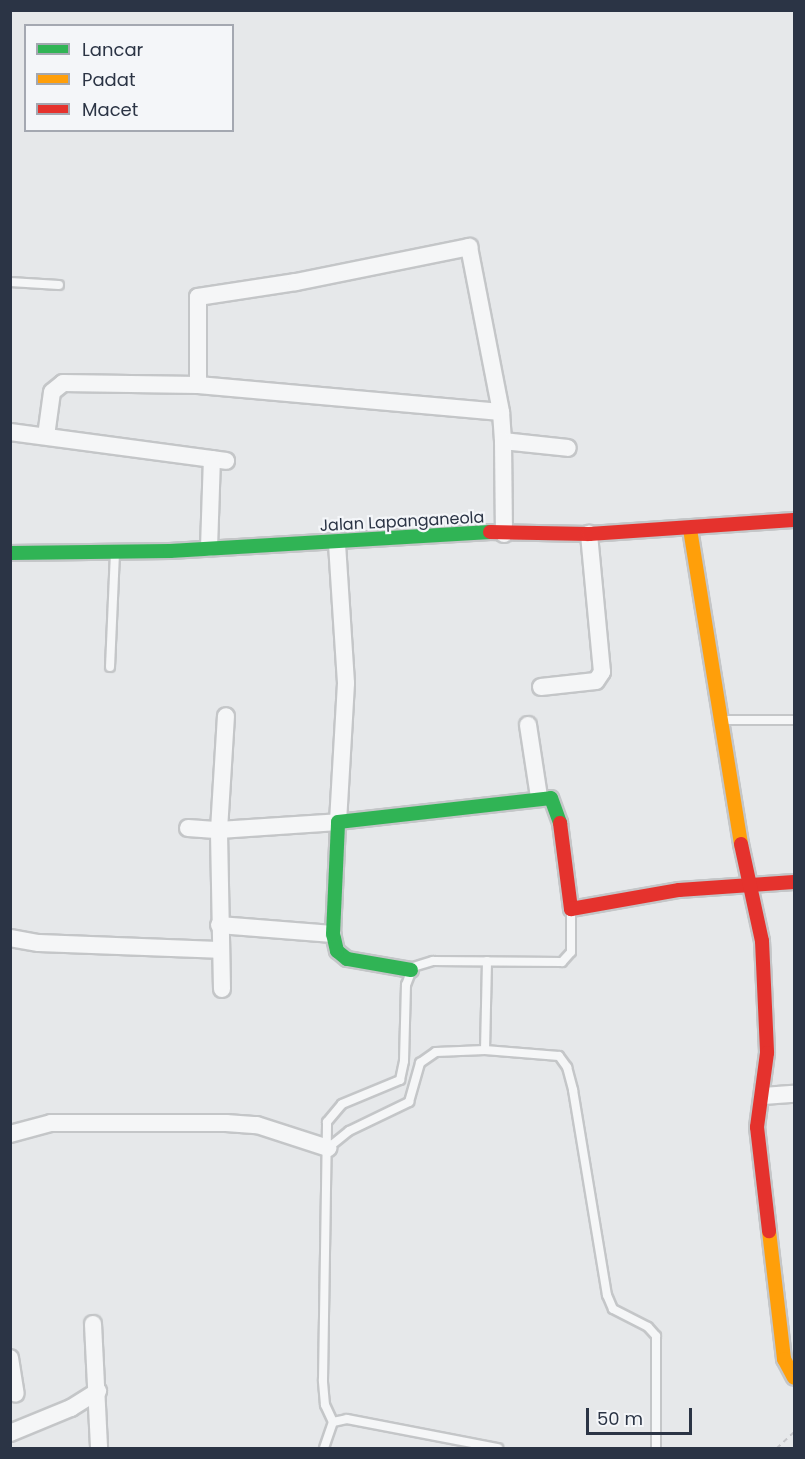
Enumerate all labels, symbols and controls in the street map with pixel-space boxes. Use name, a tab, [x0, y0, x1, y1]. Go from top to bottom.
legend	[24, 24, 234, 132]
text: Lancar	[82, 37, 143, 62]
text: Padat	[82, 67, 135, 92]
text: Macet	[82, 97, 138, 122]
street label: Jalan Lapanganeola	[319, 508, 485, 536]
scale bar	[589, 1396, 696, 1434]
text: 50 m	[597, 1406, 643, 1431]

